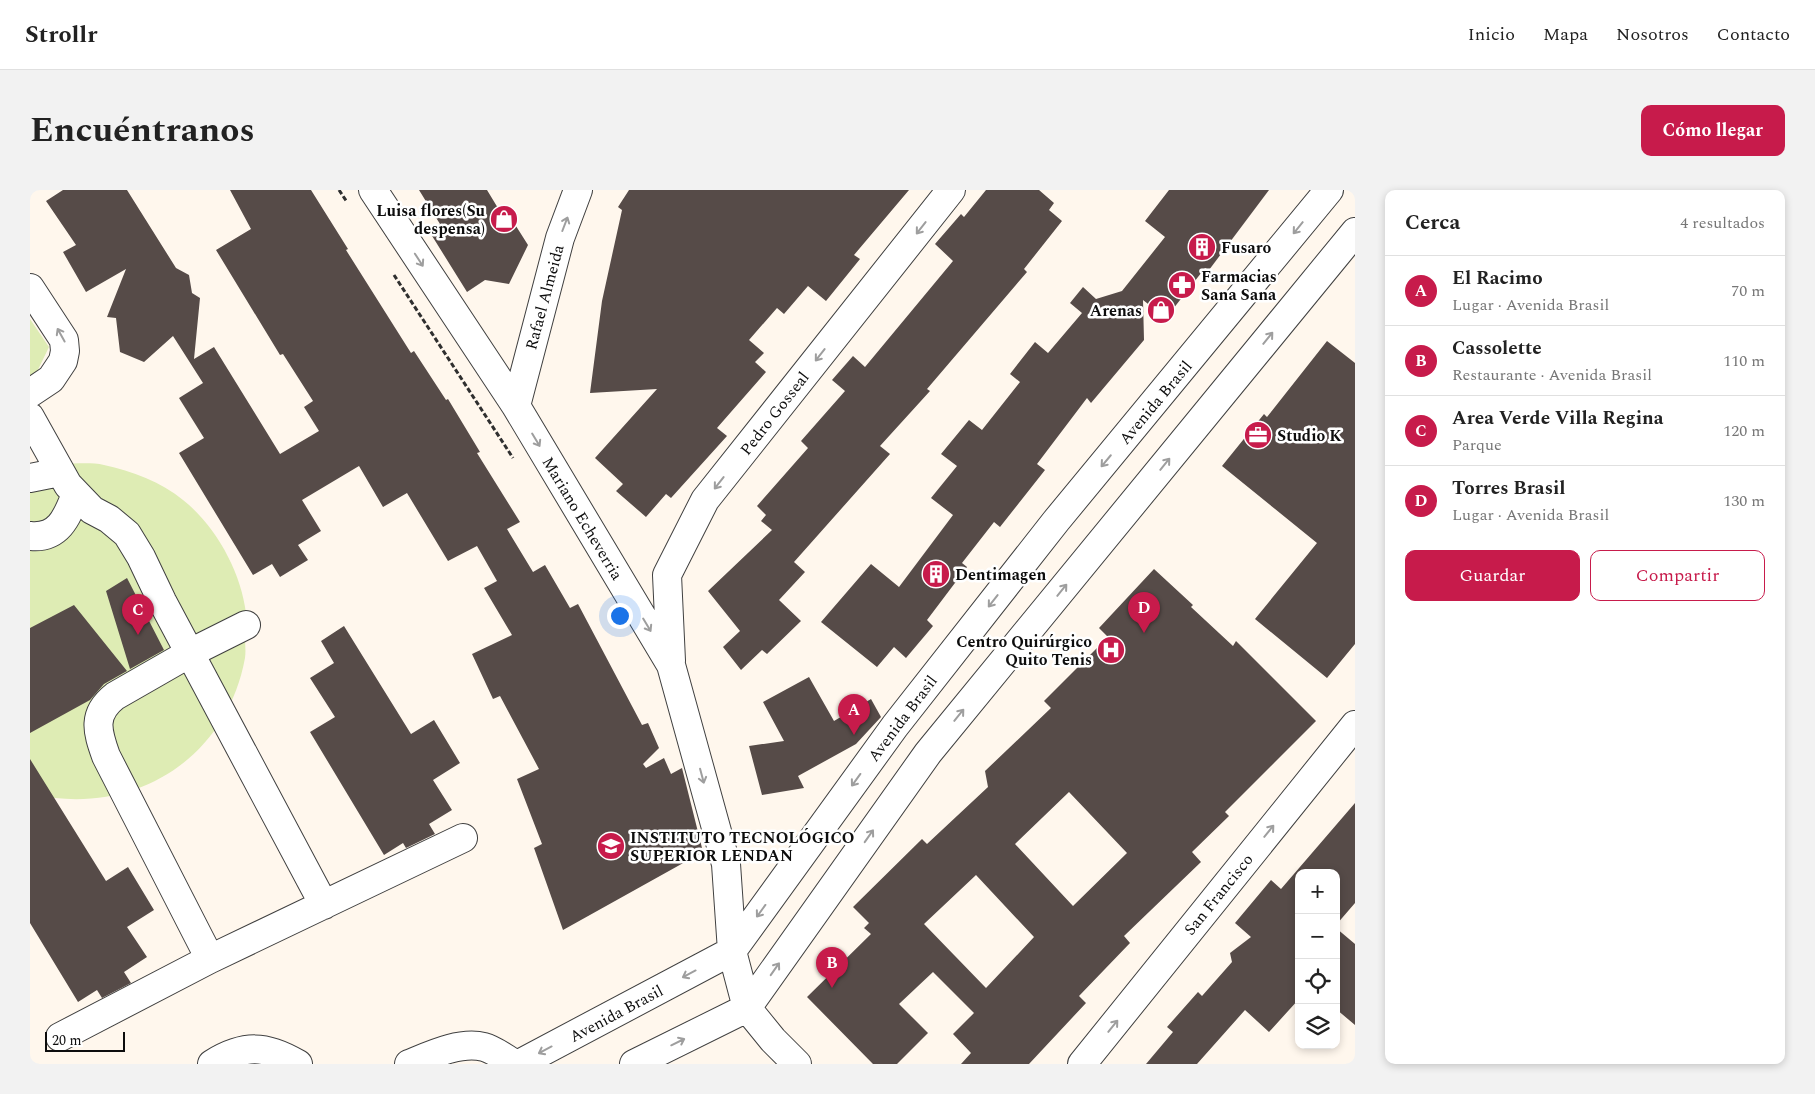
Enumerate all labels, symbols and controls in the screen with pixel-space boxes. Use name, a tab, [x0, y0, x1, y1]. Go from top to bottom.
text: Strollr	[25, 17, 97, 53]
text: Inicio	[1468, 21, 1515, 48]
text: Mapa	[1543, 21, 1588, 48]
text: Nosotros	[1616, 21, 1689, 48]
text: Contacto	[1717, 21, 1790, 48]
text: Encuéntranos	[30, 104, 255, 157]
button: Cómo llegar	[1641, 105, 1785, 156]
place label: Luisa flores(Su despensa)	[376, 199, 486, 241]
shop icon: Luisa flores(Su despensa)	[489, 204, 519, 234]
text: Cerca	[1405, 207, 1460, 239]
text: 4 resultados	[1680, 211, 1765, 235]
one-way arrow	[561, 217, 571, 232]
one-way arrow	[916, 221, 926, 235]
one-way arrow	[1293, 221, 1304, 234]
building icon: Fusaro	[1187, 232, 1217, 262]
place label: Fusaro	[1221, 236, 1272, 260]
street label: Rafael Almeida	[519, 242, 571, 353]
one-way arrow	[414, 253, 424, 267]
text: El Racimo	[1452, 264, 1543, 293]
place label: Farmacias Sana Sana	[1201, 265, 1277, 307]
pharmacy icon: Farmacias Sana Sana	[1167, 270, 1197, 300]
text: A	[1415, 279, 1427, 303]
text: 70 m	[1731, 279, 1765, 303]
text: Lugar · Avenida Brasil	[1452, 293, 1609, 317]
shop icon: Arenas	[1146, 295, 1176, 325]
place label: Arenas	[1090, 299, 1142, 323]
one-way arrow	[55, 329, 65, 343]
one-way arrow	[1263, 332, 1274, 345]
text: Cassolette	[1452, 334, 1542, 363]
one-way arrow	[815, 349, 826, 362]
text: B	[1415, 349, 1427, 373]
text: 110 m	[1723, 349, 1765, 373]
street label: Avenida Brasil	[1113, 355, 1198, 450]
text: Restaurante · Avenida Brasil	[1452, 363, 1652, 387]
street label: Pedro Gosseal	[734, 367, 815, 461]
text: Area Verde Villa Regina	[1452, 404, 1664, 433]
text: C	[1415, 419, 1427, 443]
text: 120 m	[1723, 419, 1765, 443]
office icon: Studio K	[1243, 420, 1273, 450]
place label: Studio K	[1277, 424, 1342, 448]
one-way arrow	[532, 433, 542, 447]
text: Parque	[1452, 433, 1502, 457]
street label: Mariano Echeverria	[536, 452, 629, 585]
one-way arrow	[1100, 454, 1111, 467]
one-way arrow	[1160, 458, 1171, 471]
text: Torres Brasil	[1452, 474, 1565, 503]
one-way arrow	[714, 476, 724, 490]
text: D	[1415, 489, 1427, 513]
text: 130 m	[1723, 489, 1765, 513]
text: Lugar · Avenida Brasil	[1452, 503, 1609, 527]
button: Guardar	[1405, 550, 1580, 601]
button: Compartir	[1590, 550, 1765, 601]
building icon: Dentimagen	[921, 559, 951, 589]
place label: Dentimagen	[955, 563, 1046, 587]
one-way arrow	[1057, 583, 1068, 596]
pin: D	[1128, 592, 1160, 633]
pin: C	[122, 594, 154, 635]
one-way arrow	[988, 595, 999, 608]
your location	[607, 603, 633, 629]
one-way arrow	[642, 617, 652, 631]
place label: Centro Quirúrgico Quito Tenis	[956, 630, 1092, 672]
hospital icon: Centro Quirúrgico Quito Tenis	[1096, 635, 1126, 665]
street label: Avenida Brasil	[862, 670, 943, 767]
pin: A	[838, 694, 870, 735]
one-way arrow	[954, 709, 965, 722]
one-way arrow	[697, 768, 707, 784]
one-way arrow	[851, 773, 861, 787]
one-way arrow	[1264, 825, 1275, 838]
place label: INSTITUTO TECNOLÓGICO SUPERIOR LENDAN	[630, 826, 854, 868]
one-way arrow	[864, 829, 874, 843]
school or university icon: INSTITUTO TECNOLÓGICO SUPERIOR LENDAN	[596, 831, 626, 861]
street label: San Francisco	[1178, 849, 1259, 941]
map controls	[1295, 869, 1340, 1049]
button: +	[1295, 869, 1340, 914]
one-way arrow	[756, 904, 766, 918]
button: −	[1295, 914, 1340, 959]
pin: B	[816, 947, 848, 988]
button: locate	[1295, 959, 1340, 1004]
one-way arrow	[770, 962, 780, 976]
one-way arrow	[682, 970, 697, 979]
street label: Avenida Brasil	[565, 979, 668, 1049]
button: layers	[1295, 1004, 1340, 1049]
one-way arrow	[1107, 1020, 1118, 1033]
scale bar	[45, 1029, 125, 1052]
text: 20 m	[52, 1030, 82, 1051]
one-way arrow	[670, 1037, 685, 1047]
one-way arrow	[538, 1045, 553, 1055]

